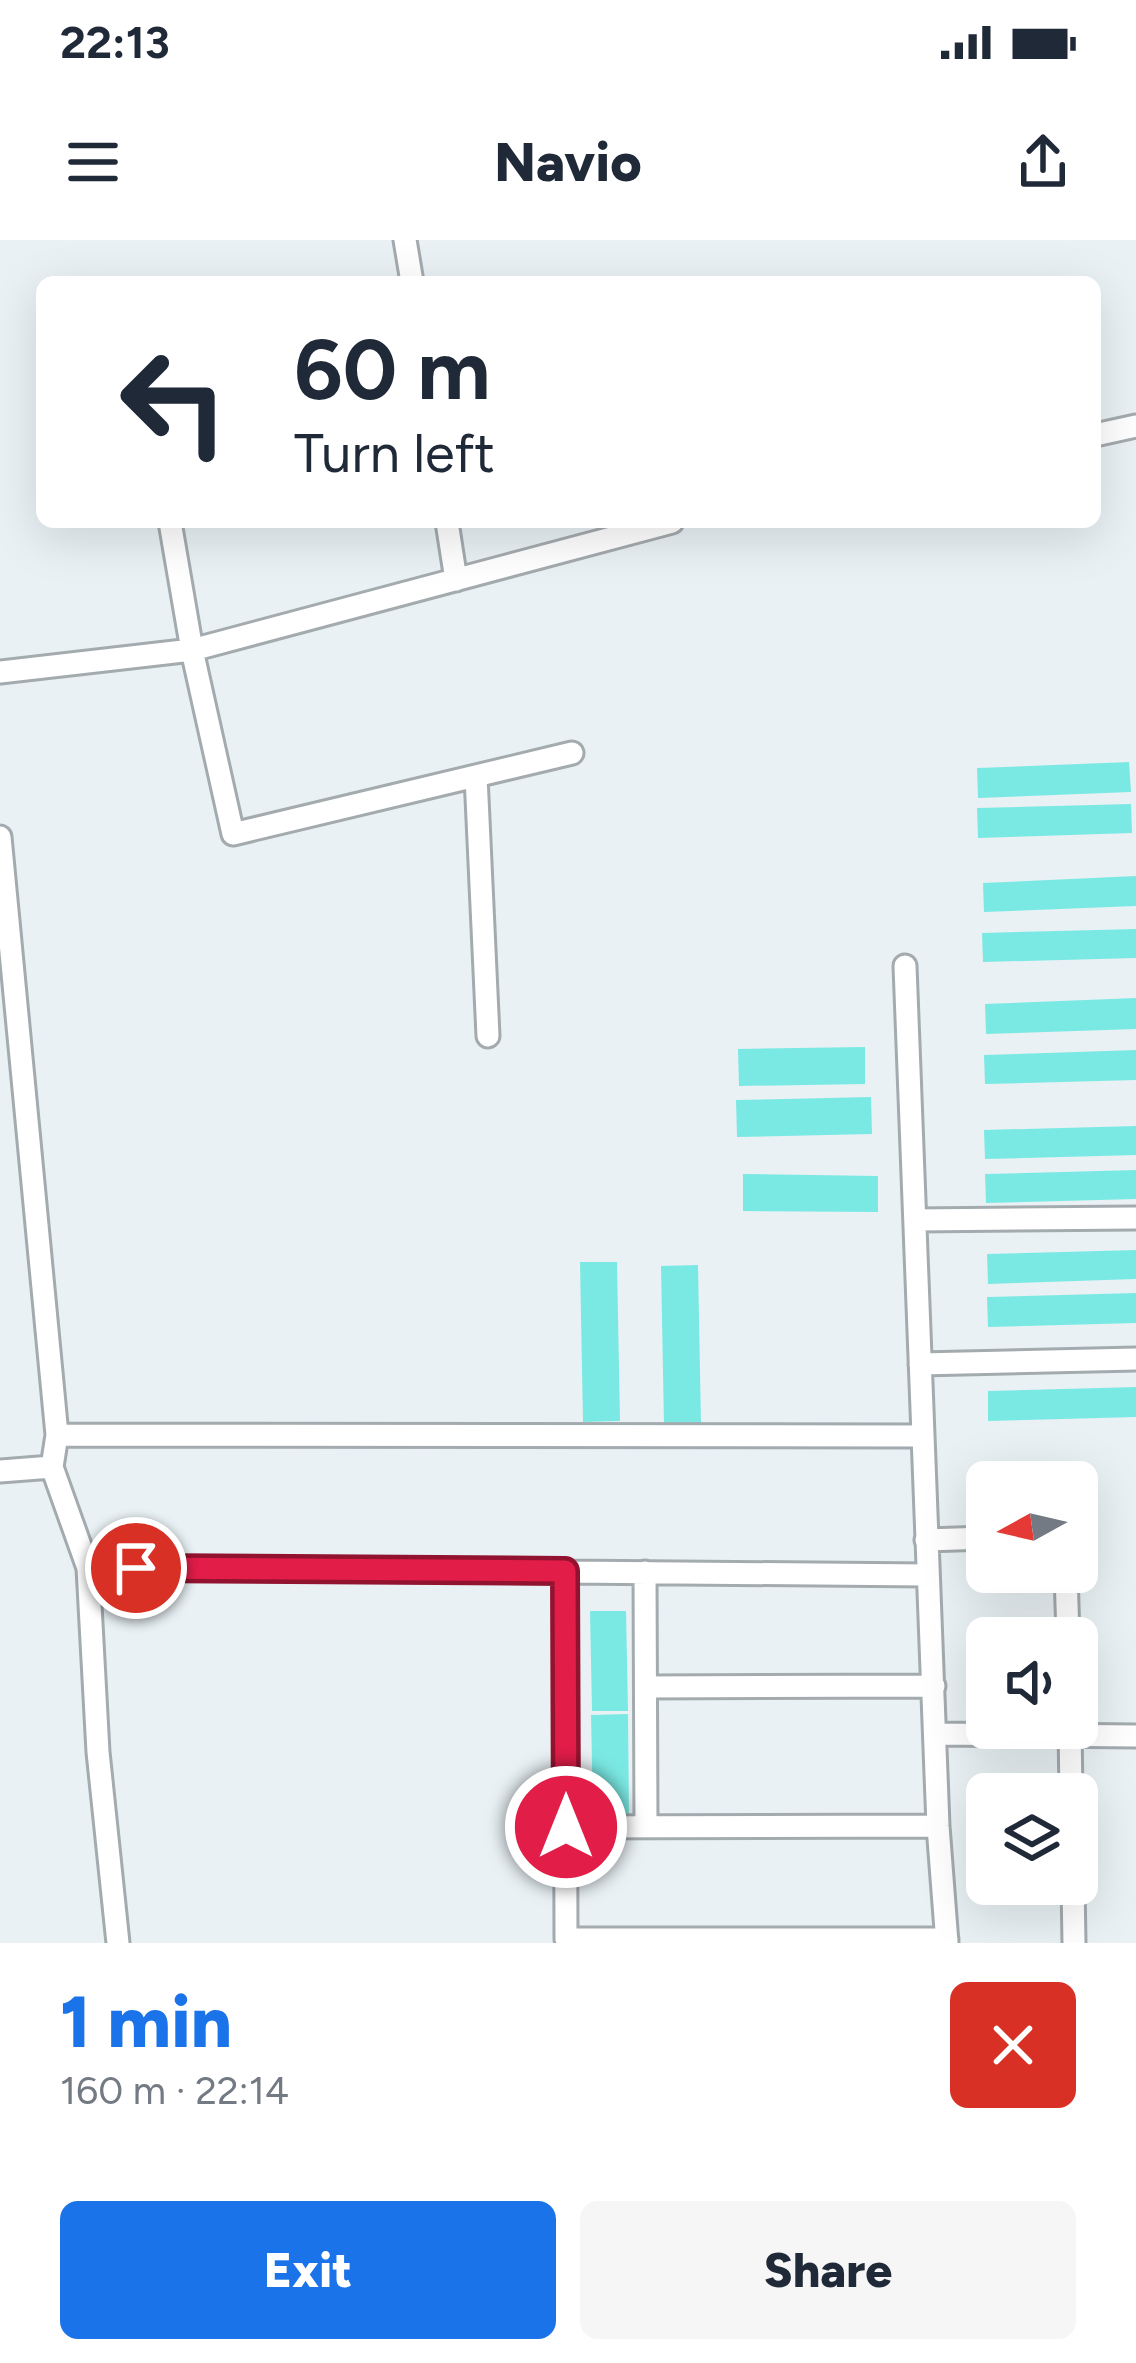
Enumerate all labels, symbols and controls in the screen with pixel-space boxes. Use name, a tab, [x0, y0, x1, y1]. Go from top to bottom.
text: 22:13	[60, 15, 170, 69]
icon: menu	[60, 129, 126, 195]
icon: share	[1010, 129, 1076, 195]
text: Navio	[494, 130, 642, 195]
text: 60 m	[294, 319, 490, 420]
icon: left	[96, 324, 252, 480]
text: Turn left	[294, 421, 495, 486]
north arrow	[966, 1461, 1098, 1593]
map controls	[966, 1461, 1098, 1905]
pin	[85, 1517, 187, 1619]
icon: arrive	[103, 1535, 169, 1601]
button: sound	[966, 1617, 1098, 1749]
position arrow	[503, 1764, 629, 1890]
button: layers	[966, 1773, 1098, 1905]
text: 1 min	[60, 1979, 232, 2065]
button: close	[950, 1982, 1076, 2108]
text: 160 m · 22:14	[60, 2067, 289, 2114]
button: Exit	[60, 2201, 556, 2339]
button: Share	[580, 2201, 1076, 2339]

